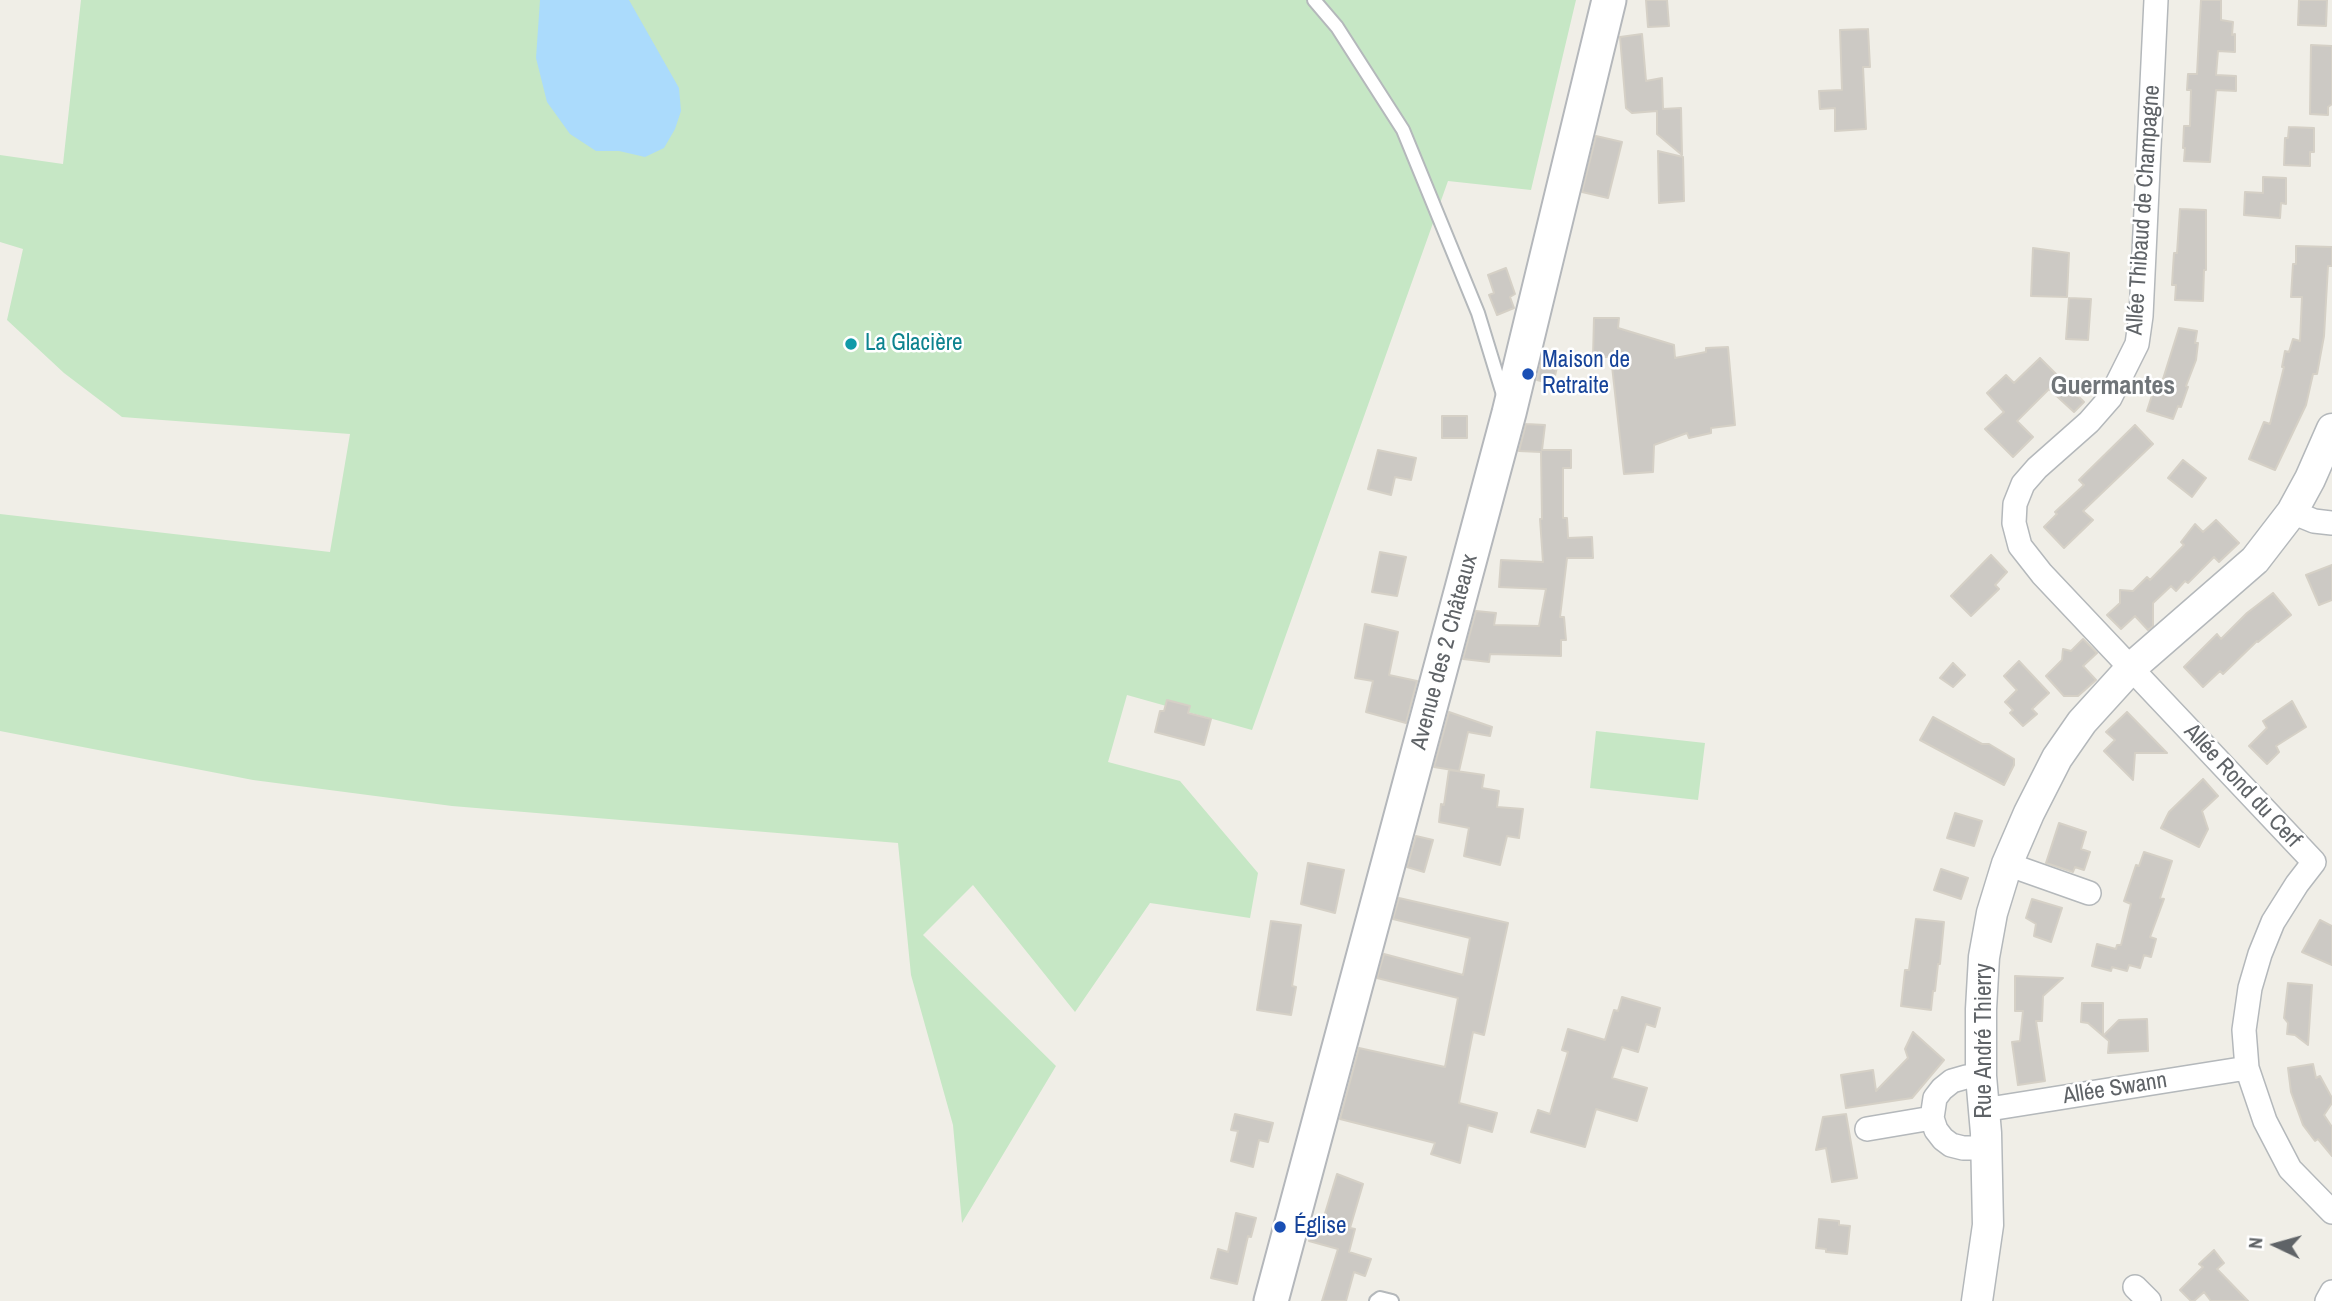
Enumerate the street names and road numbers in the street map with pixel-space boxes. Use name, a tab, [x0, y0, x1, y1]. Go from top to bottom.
street label: Allée Thibaud de Champagne	[2121, 84, 2167, 336]
street label: Avenue des 2 Châteaux	[1406, 551, 1484, 753]
street label: Allée Rond du Cerf	[2178, 718, 2306, 854]
street label: Rue André Thierry	[1971, 963, 1999, 1119]
street label: Allée Swann	[2061, 1067, 2169, 1111]

